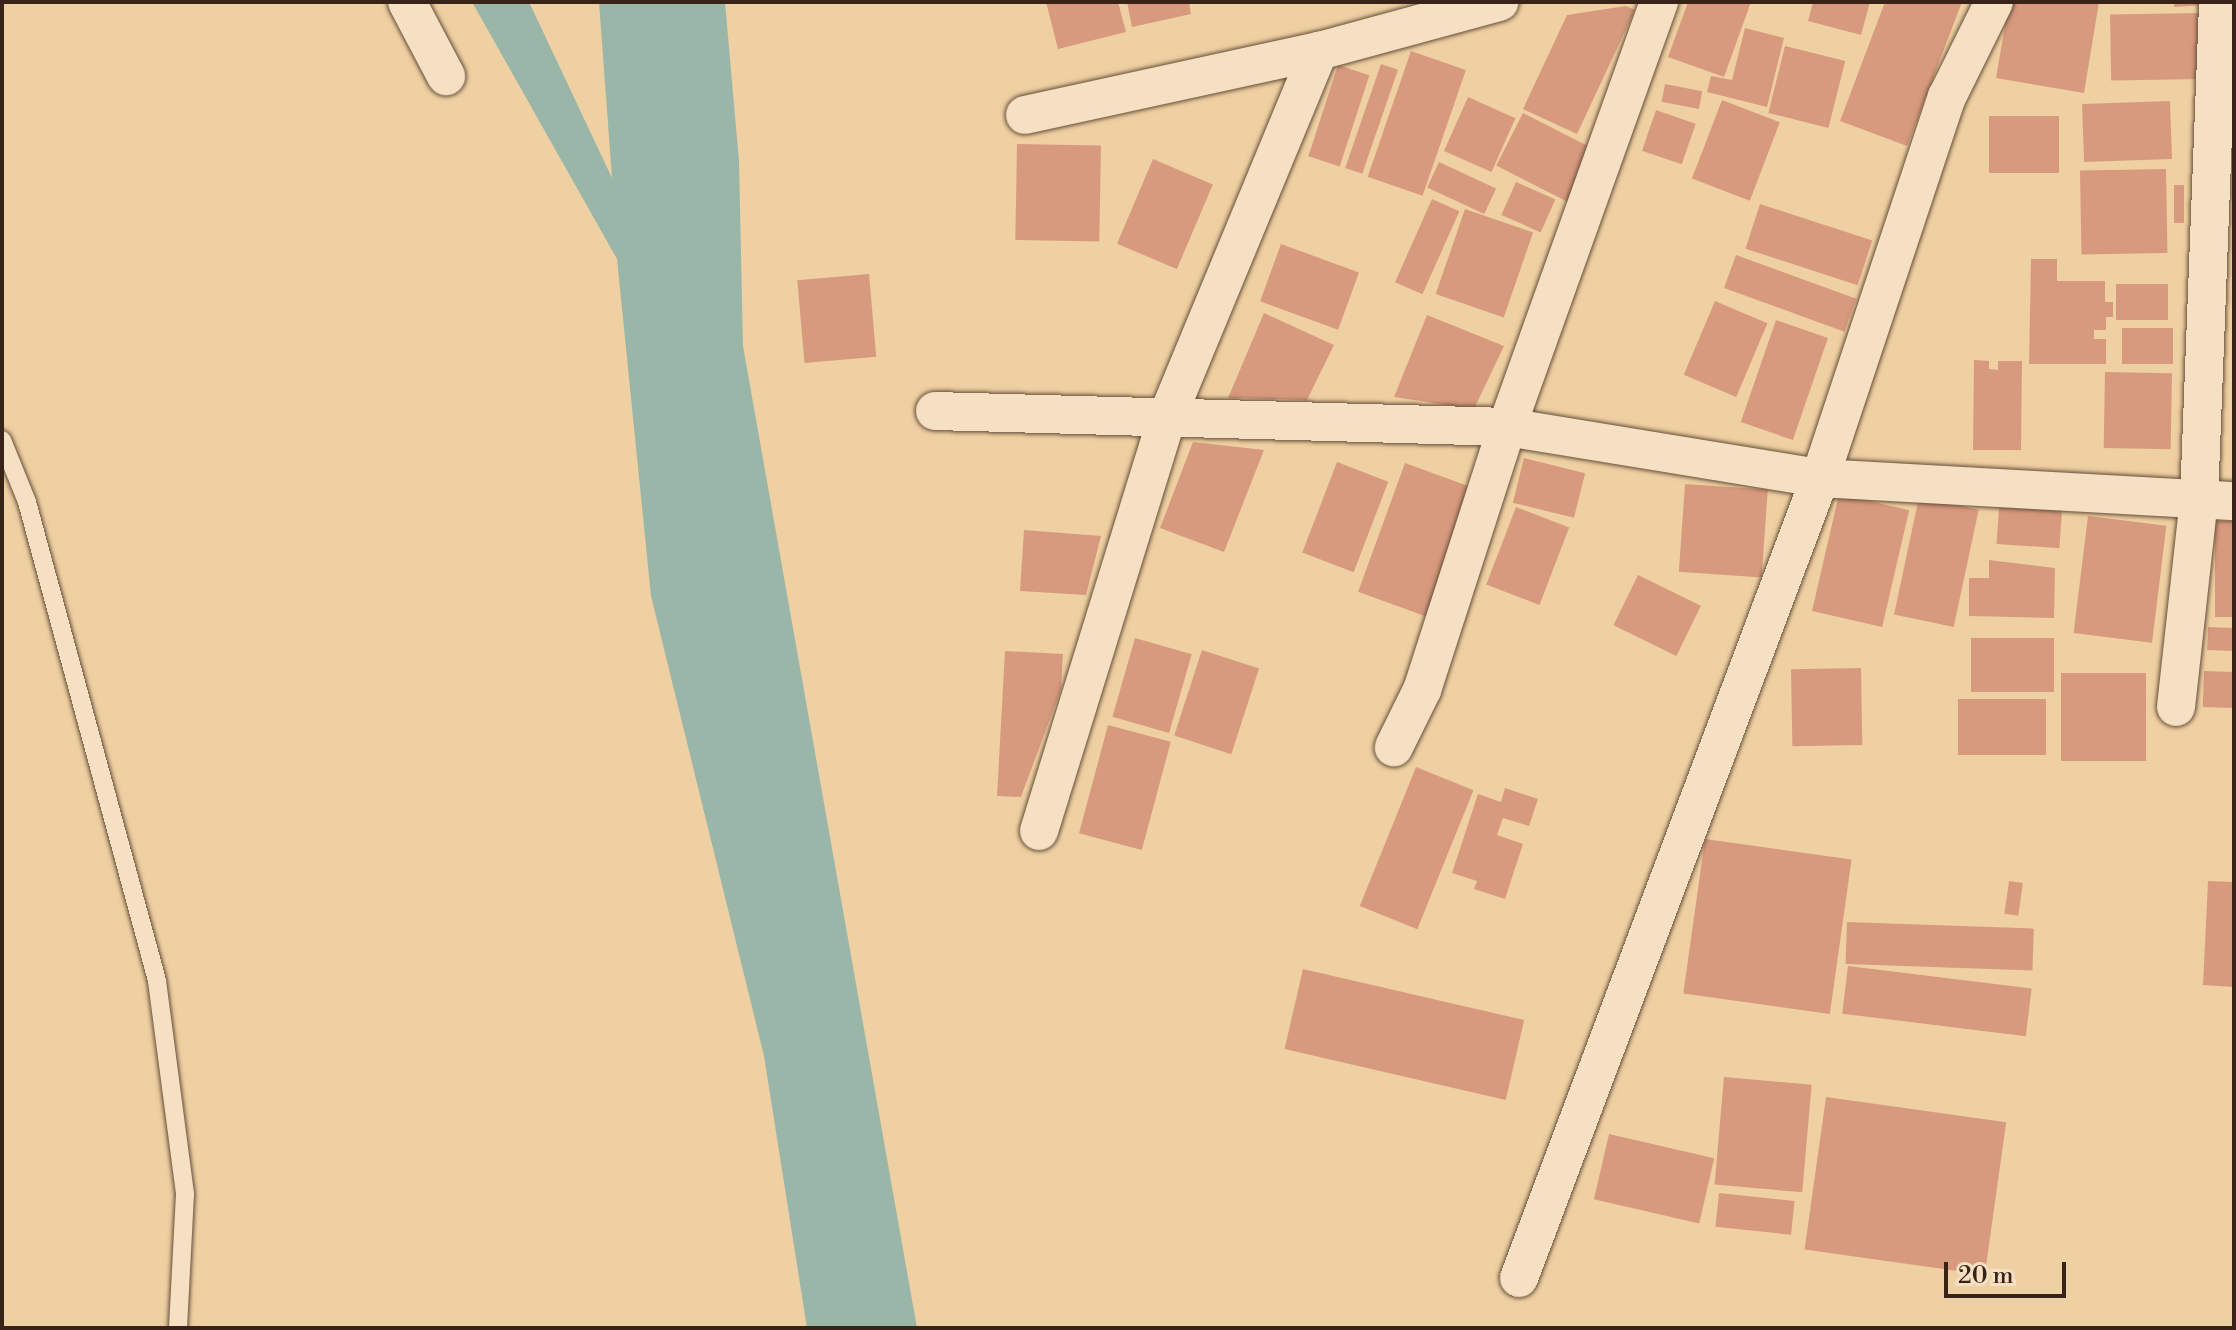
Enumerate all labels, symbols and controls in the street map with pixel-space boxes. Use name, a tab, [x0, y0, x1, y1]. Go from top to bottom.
scale bar	[1948, 1246, 2070, 1296]
text: 20 m	[1958, 1261, 2014, 1291]

